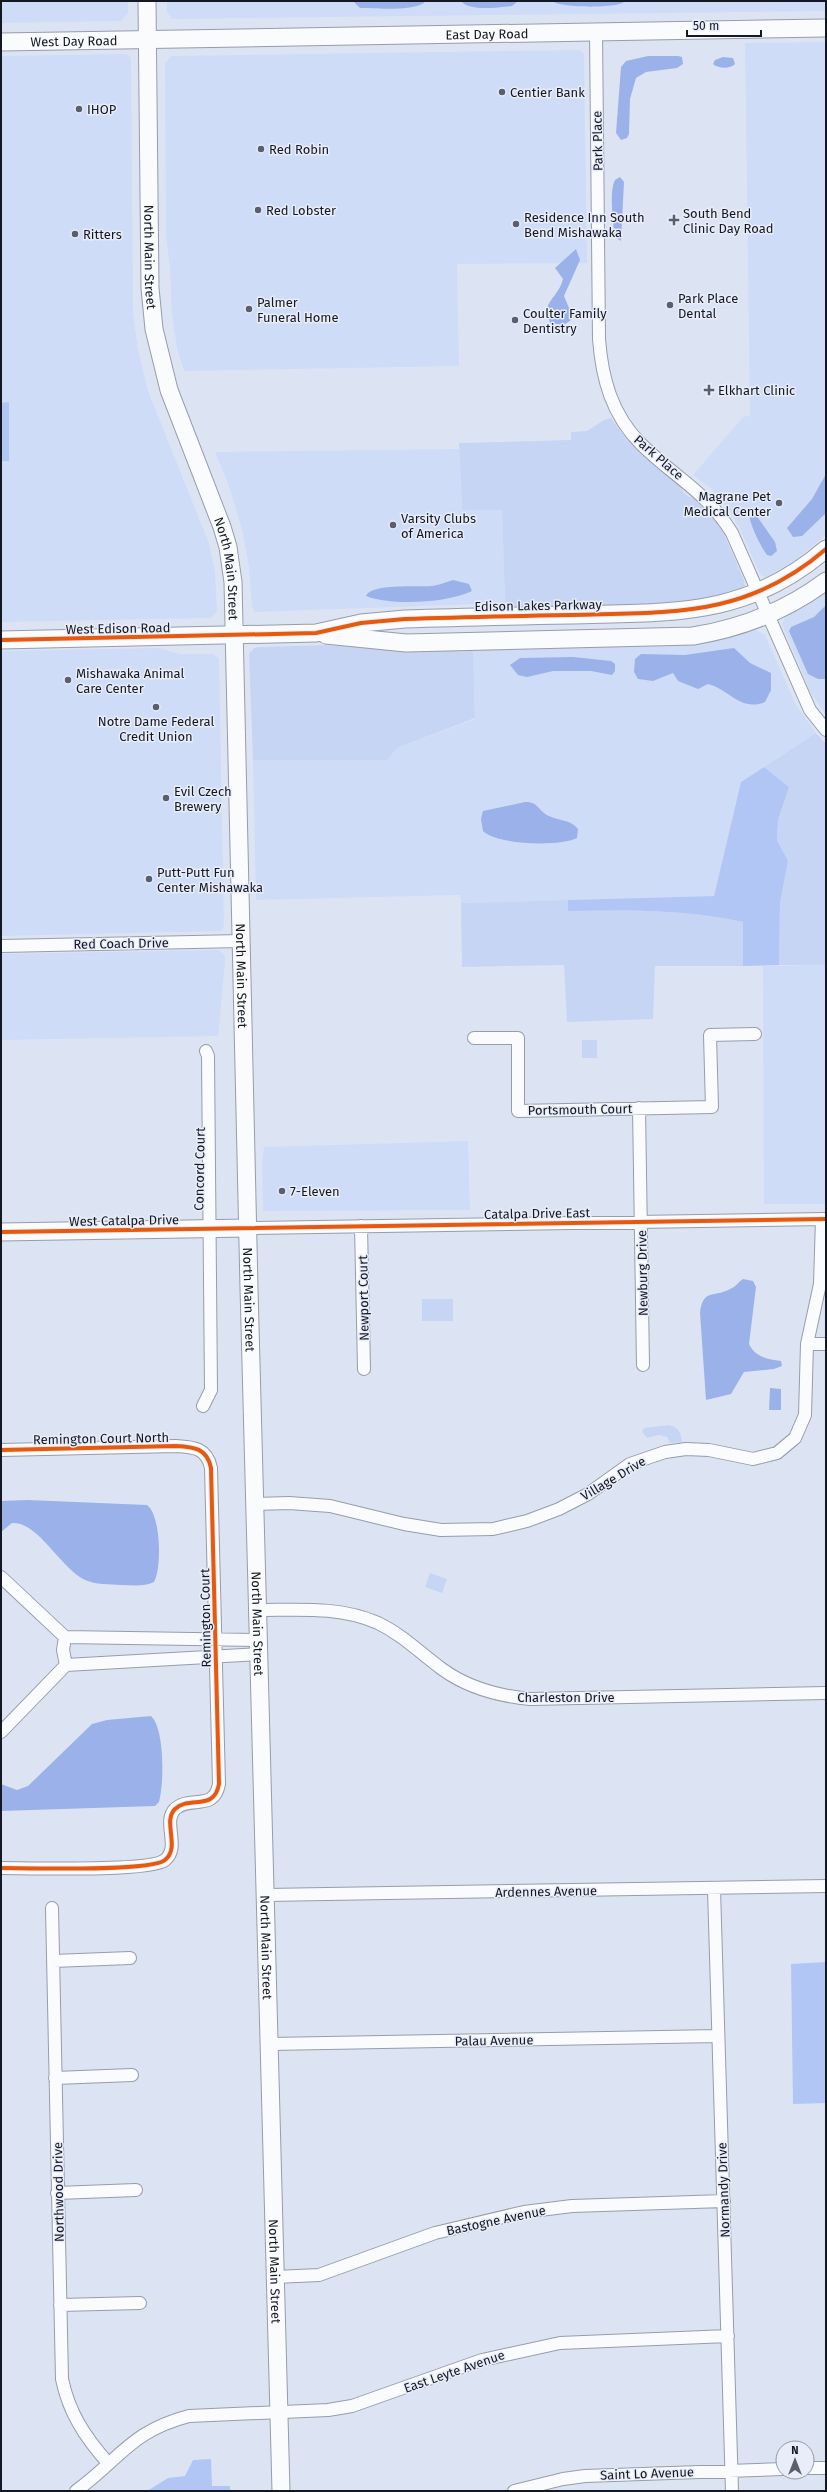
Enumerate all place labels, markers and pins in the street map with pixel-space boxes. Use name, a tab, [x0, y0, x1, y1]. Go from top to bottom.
place label: Centier Bank	[510, 85, 585, 100]
marker: Centier Bank	[497, 87, 507, 97]
place label: IHOP	[87, 102, 117, 117]
marker: IHOP	[74, 104, 84, 114]
place label: Red Robin	[269, 142, 329, 157]
marker: Red Robin	[256, 144, 266, 154]
place label: Red Lobster	[266, 203, 336, 218]
marker: Red Lobster	[253, 205, 263, 215]
place label: South Bend Clinic Day Road	[683, 206, 774, 236]
place label: Residence Inn South Bend Mishawaka	[524, 210, 645, 240]
marker: South Bend Clinic Day Road	[668, 214, 680, 226]
marker: Residence Inn South Bend Mishawaka	[511, 219, 521, 229]
place label: Ritters	[83, 227, 122, 242]
marker: Ritters	[70, 229, 80, 239]
place label: Park Place Dental	[678, 291, 738, 321]
place label: Palmer Funeral Home	[257, 295, 339, 325]
marker: Park Place Dental	[665, 300, 675, 310]
marker: Palmer Funeral Home	[244, 304, 254, 314]
place label: Coulter Family Dentistry	[523, 306, 607, 336]
marker: Coulter Family Dentistry	[510, 315, 520, 325]
place label: Elkhart Clinic	[718, 383, 795, 398]
marker: Elkhart Clinic	[703, 384, 715, 396]
place label: Magrane Pet Medical Center	[684, 489, 771, 519]
marker: Magrane Pet Medical Center	[774, 498, 784, 508]
place label: Varsity Clubs of America	[401, 511, 476, 541]
marker: Varsity Clubs of America	[388, 520, 398, 530]
place label: Mishawaka Animal Care Center	[76, 666, 185, 696]
marker: Mishawaka Animal Care Center	[63, 675, 73, 685]
marker: Notre Dame Federal Credit Union	[151, 702, 161, 712]
place label: Notre Dame Federal Credit Union	[98, 714, 214, 744]
place label: Evil Czech Brewery	[174, 784, 232, 814]
marker: Evil Czech Brewery	[161, 793, 171, 803]
place label: Putt-Putt Fun Center Mishawaka	[157, 865, 263, 895]
marker: Putt-Putt Fun Center Mishawaka	[144, 874, 154, 884]
place label: 7-Eleven	[290, 1184, 340, 1199]
marker: 7-Eleven	[277, 1186, 287, 1196]

